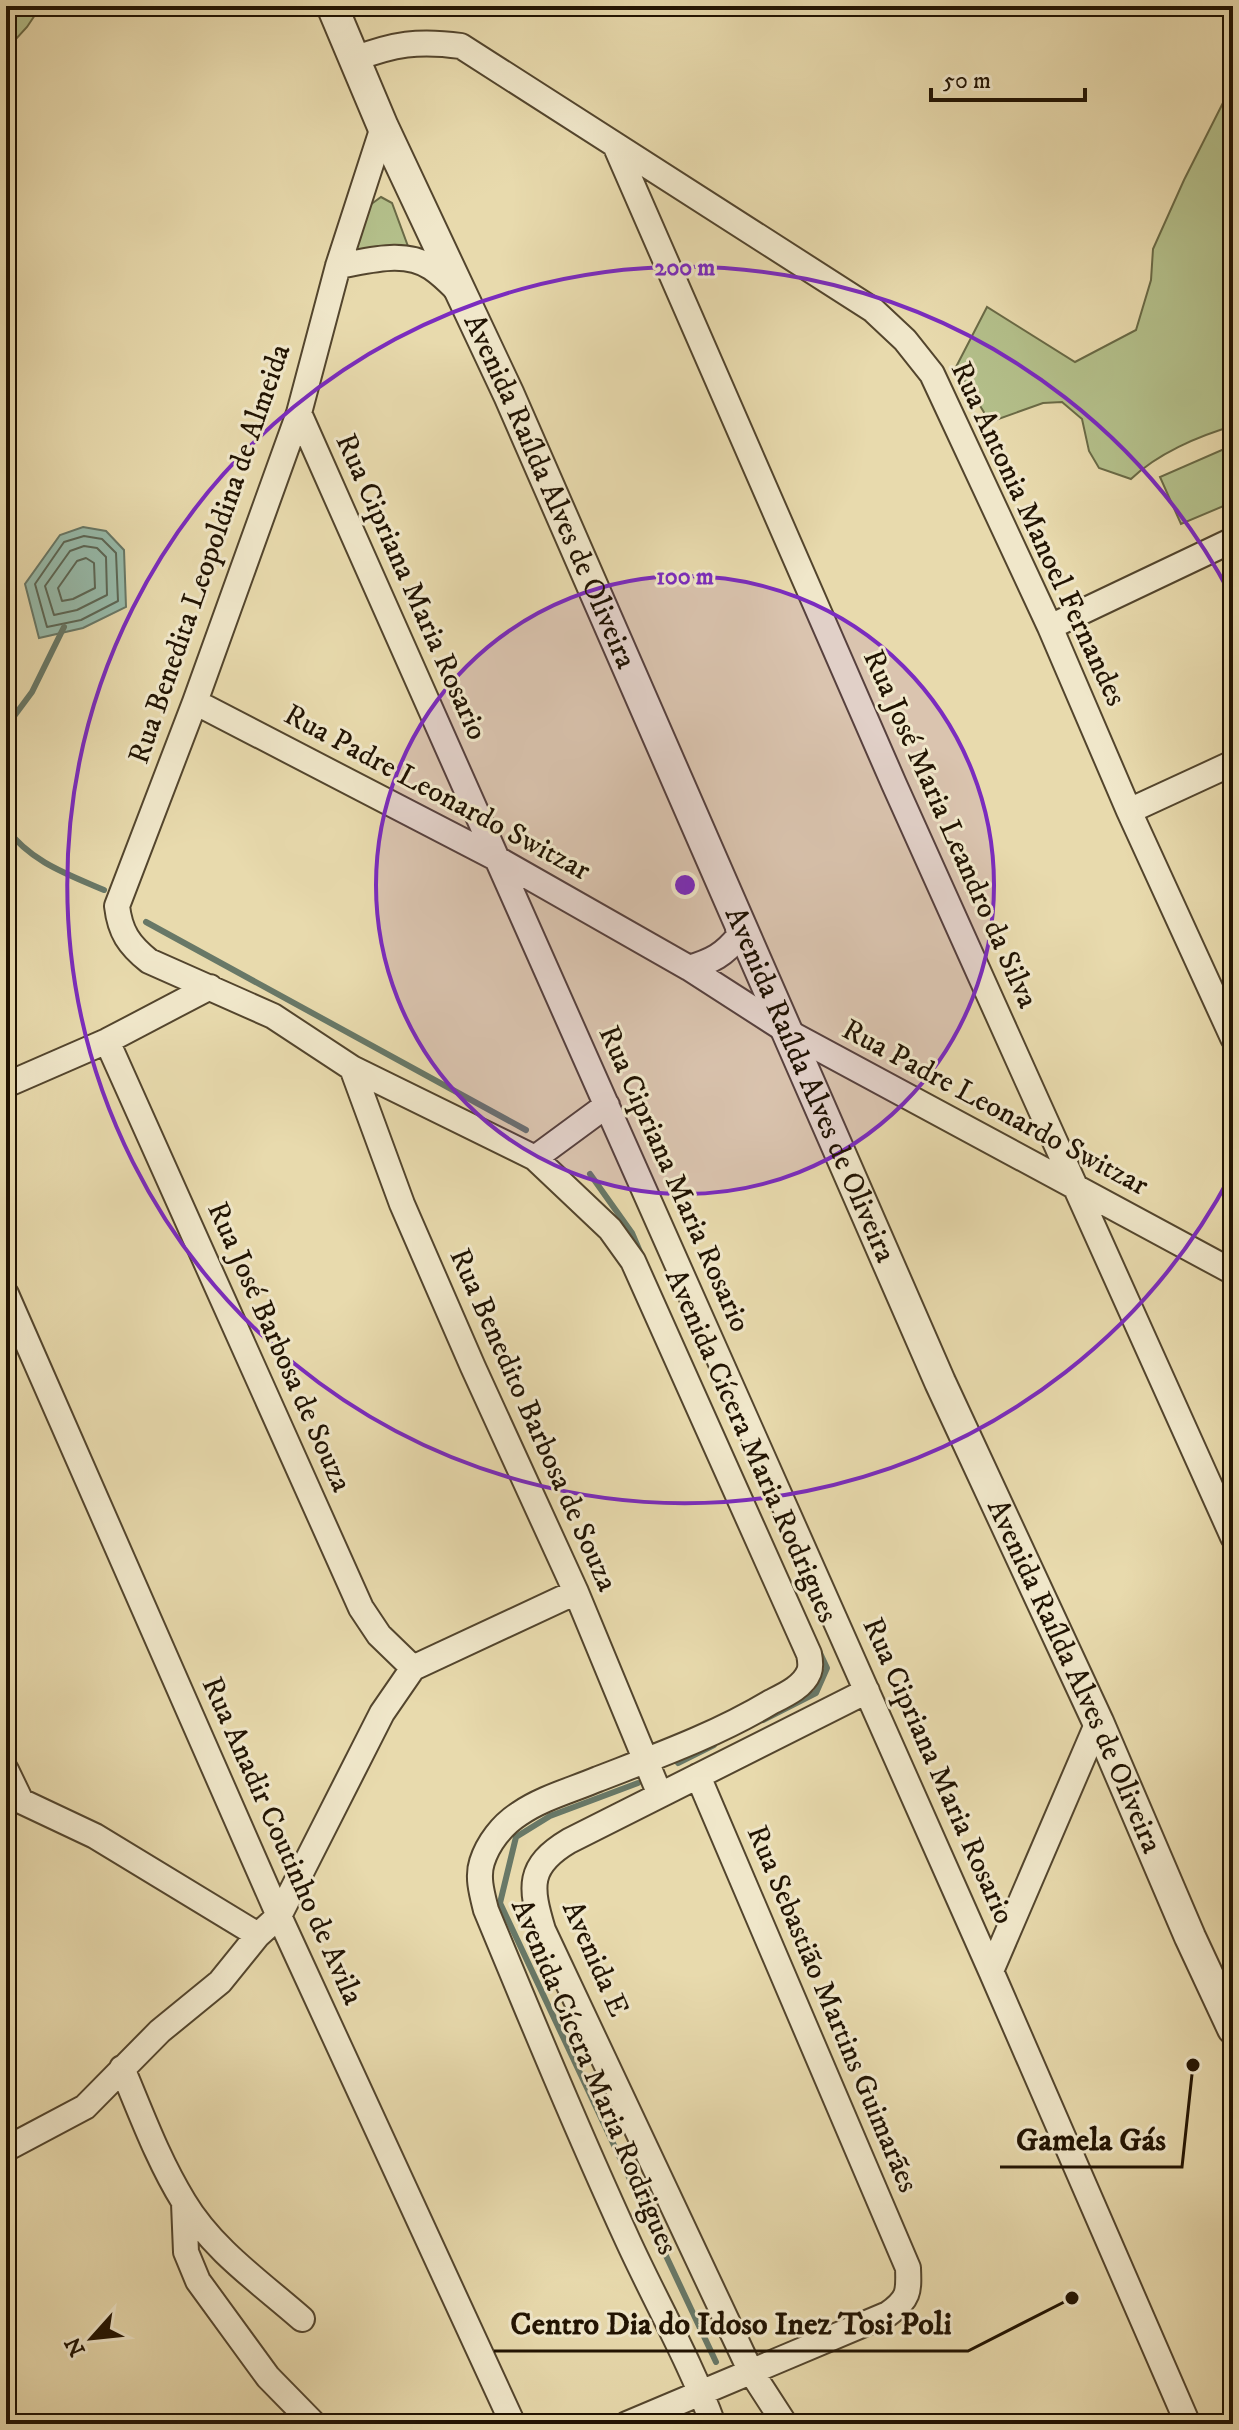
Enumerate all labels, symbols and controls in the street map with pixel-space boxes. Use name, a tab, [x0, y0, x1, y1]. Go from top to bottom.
scale bar	[931, 52, 1085, 102]
text: 50 m	[943, 66, 991, 96]
text: 200 m	[655, 253, 715, 283]
street label: Avenida Raílda Alves de Oliveira	[455, 308, 645, 674]
street label: Rua Benedita Leopoldina de Almeida	[121, 339, 299, 769]
street label: Rua Antonia Manoel Fernandes	[942, 356, 1134, 712]
street label: Rua Cipriana Maria Rosario	[327, 428, 495, 746]
text: 100 m	[656, 562, 714, 592]
street label: Rua José Maria Leandro da Silva	[854, 644, 1046, 1014]
street label: Rua Padre Leonardo Switzar	[277, 696, 597, 890]
centre of rings	[671, 871, 699, 899]
street label: Avenida Raílda Alves de Oliveira	[716, 901, 904, 1268]
street label: Rua Padre Leonardo Switzar	[835, 1011, 1155, 1205]
street label: Rua Cipriana Maria Rosario	[590, 1020, 758, 1338]
street label: Rua José Barbosa de Souza	[198, 1196, 360, 1498]
street label: Rua Benedito Barbosa de Souza	[441, 1243, 626, 1597]
street label: Avenida Cícera Maria Rodrigues	[656, 1264, 846, 1628]
street label: Avenida Raílda Alves de Oliveira	[979, 1493, 1170, 1859]
street label: Rua Cipriana Maria Rosario	[854, 1612, 1022, 1930]
street label: Rua Anadir Coutinho de Avila	[193, 1671, 371, 2011]
street label: Rua Sebastião Martins Guimarães	[738, 1820, 926, 2198]
street label: Avenida Cícera Maria Rodrigues	[502, 1894, 686, 2260]
street label: Avenida E	[553, 1895, 637, 2023]
callout: Gamela Gás	[1000, 2111, 1182, 2167]
text: Gamela Gás	[1016, 2121, 1166, 2161]
callout: Centro Dia do Idoso Inez Tosi Poli	[494, 2295, 968, 2351]
north arrow	[52, 2298, 132, 2378]
text: Centro Dia do Idoso Inez Tosi Poli	[510, 2305, 952, 2345]
text: N	[59, 2332, 92, 2361]

